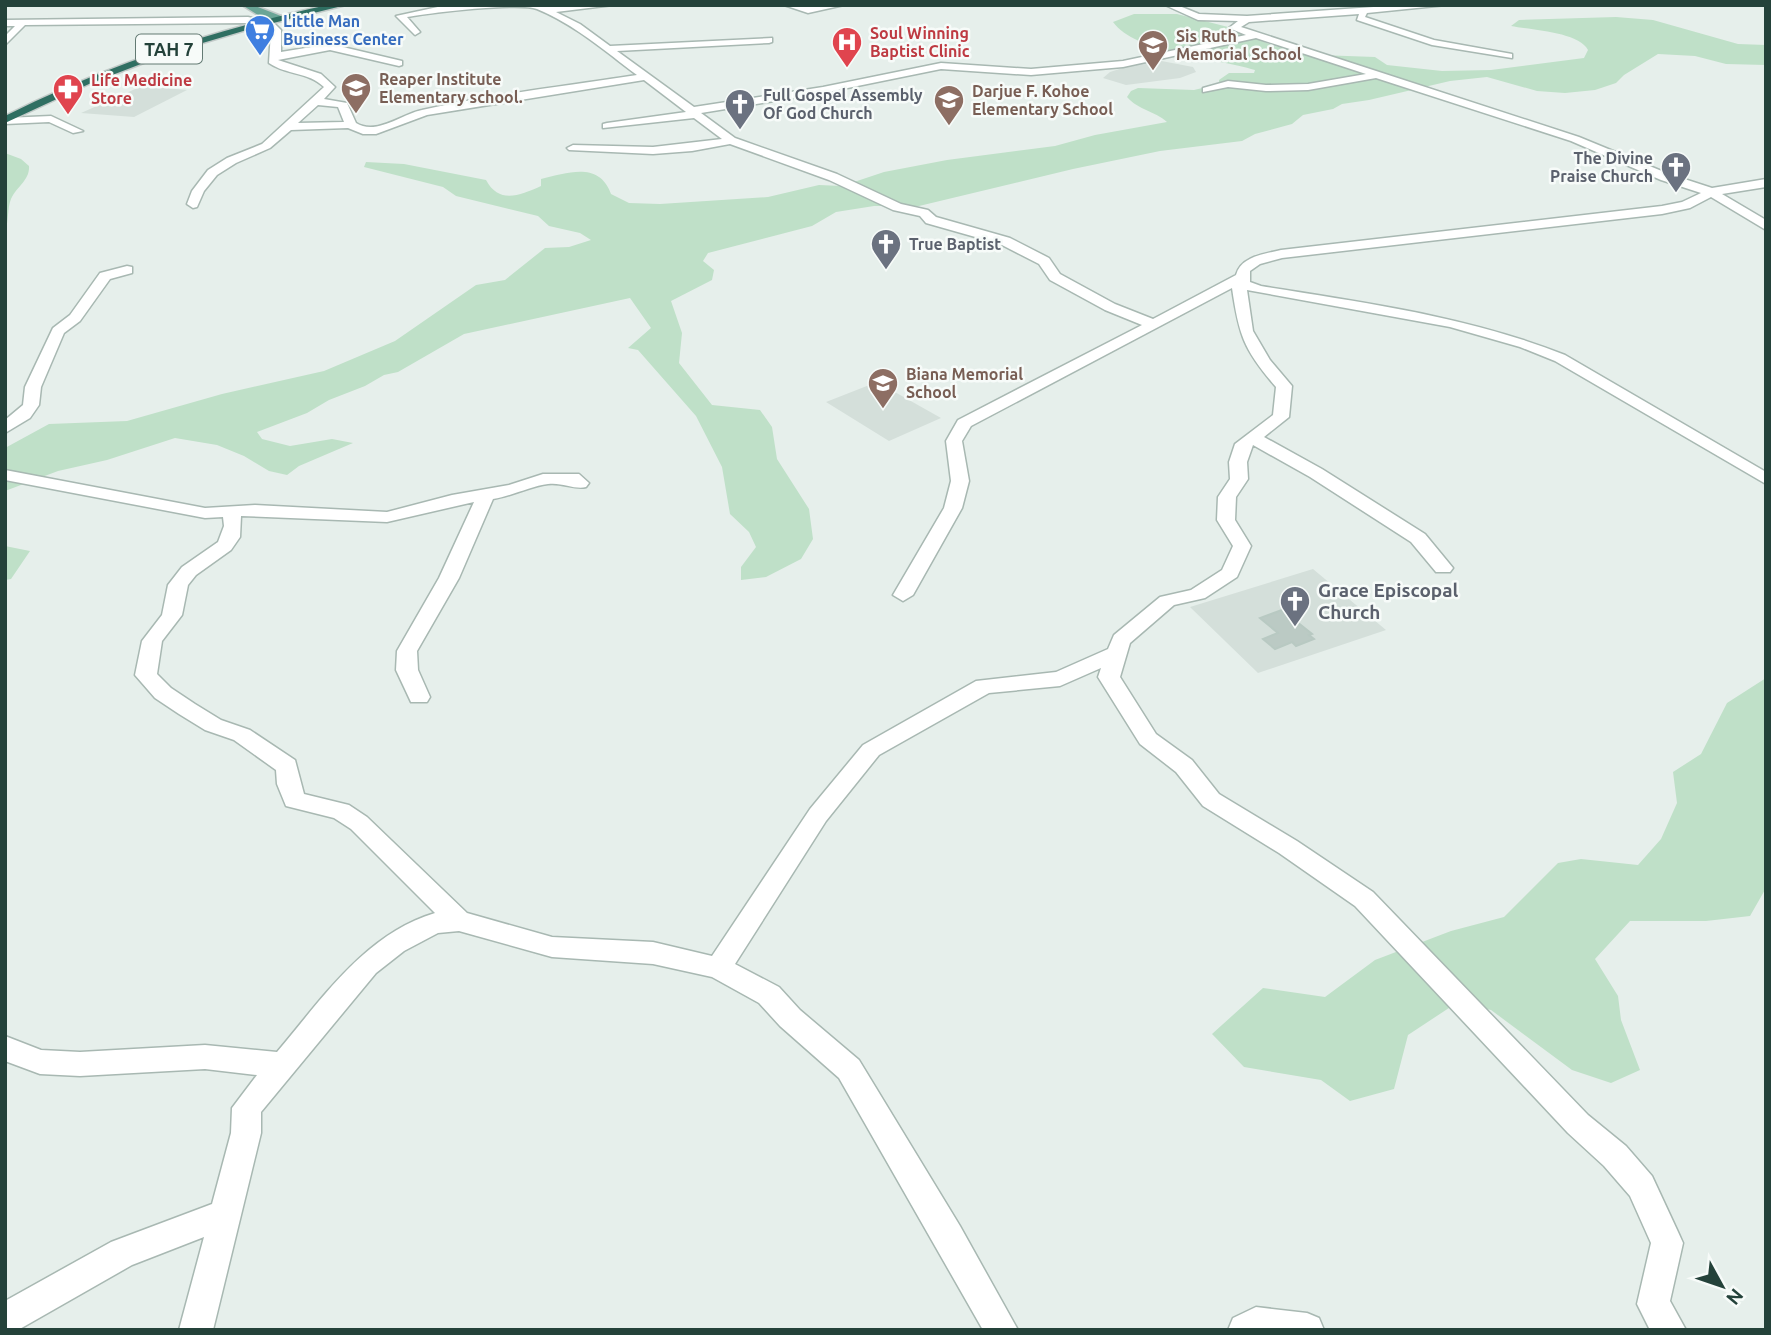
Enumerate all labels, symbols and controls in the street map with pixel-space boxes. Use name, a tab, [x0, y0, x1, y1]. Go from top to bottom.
place label: Little Man Business Center	[283, 12, 404, 48]
supermarket icon: Little Man Business Center	[243, 13, 277, 57]
place label: Soul Winning Baptist Clinic	[870, 24, 970, 60]
hospital icon: Soul Winning Baptist Clinic	[830, 25, 864, 69]
place label: Sis Ruth Memorial School	[1176, 27, 1302, 63]
school or university icon: Sis Ruth Memorial School	[1136, 28, 1170, 72]
road number: TAH 7	[136, 34, 202, 64]
place label: Reaper Institute Elementary school.	[379, 70, 523, 106]
place label: Life Medicine Store	[91, 71, 192, 107]
school or university icon: Reaper Institute Elementary school.	[339, 71, 373, 115]
pharmacy icon: Life Medicine Store	[51, 72, 85, 116]
place label: Darjue F. Kohoe Elementary School	[972, 82, 1113, 118]
school or university icon: Darjue F. Kohoe Elementary School	[932, 83, 966, 127]
place label: Full Gospel Assembly Of God Church	[763, 86, 923, 122]
church icon: Full Gospel Assembly Of God Church	[723, 87, 757, 131]
place label: The Divine Praise Church	[1550, 149, 1653, 185]
church icon: The Divine Praise Church	[1659, 150, 1693, 194]
church icon: True Baptist	[869, 227, 903, 271]
place label: True Baptist	[909, 235, 1001, 253]
place label: Biana Memorial School	[906, 365, 1023, 401]
school or university icon: Biana Memorial School	[866, 366, 900, 410]
place label: Grace Episcopal Church	[1318, 579, 1459, 623]
church icon: Grace Episcopal Church	[1278, 584, 1312, 628]
north arrow	[1687, 1251, 1757, 1321]
text: N	[1722, 1284, 1748, 1309]

